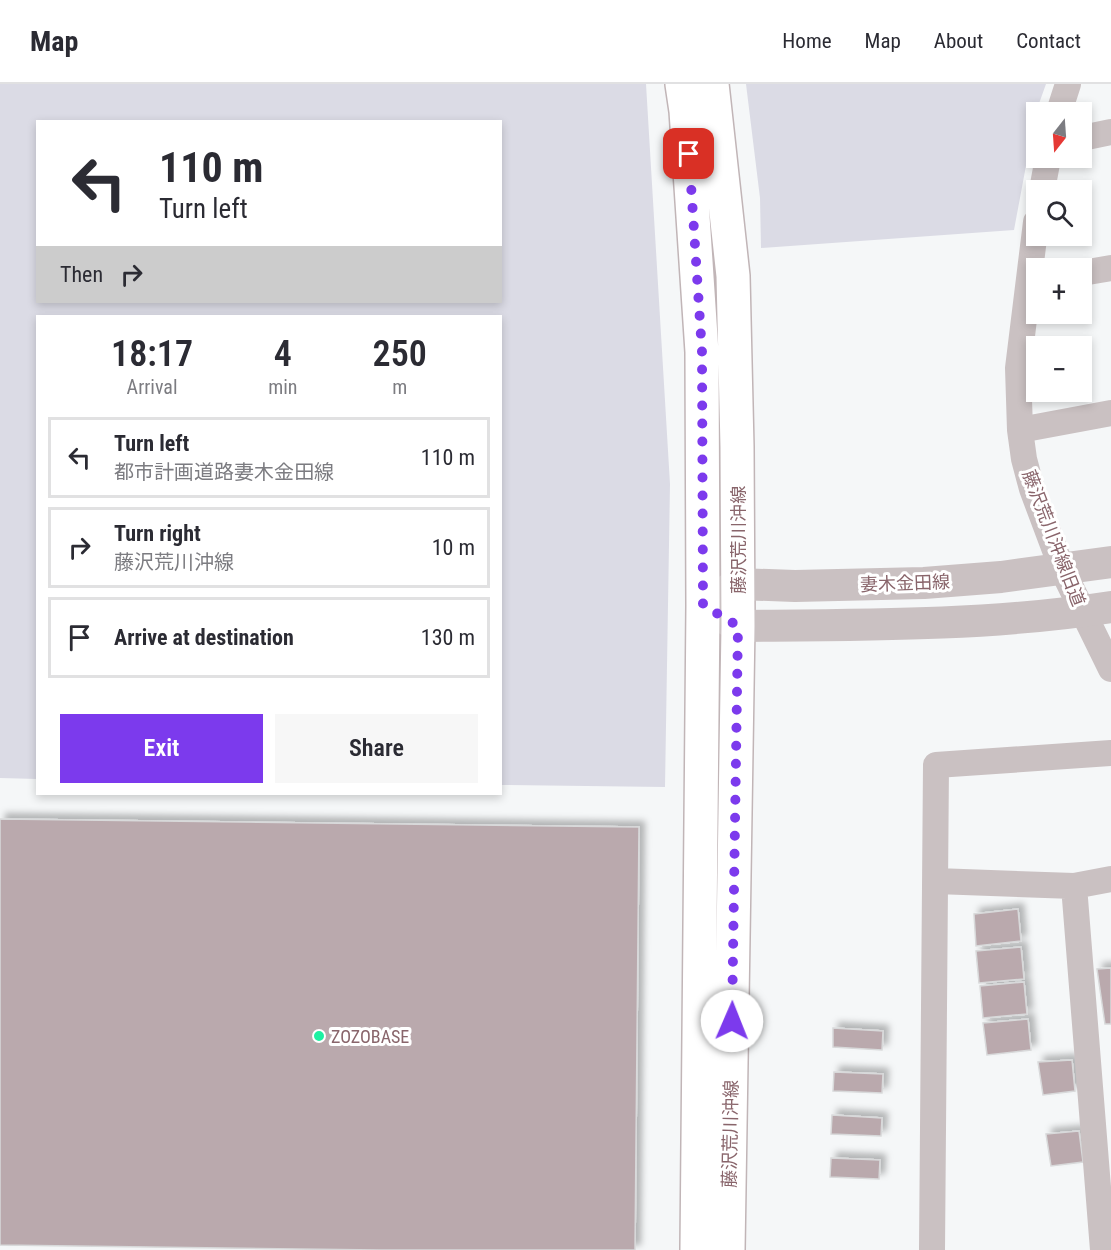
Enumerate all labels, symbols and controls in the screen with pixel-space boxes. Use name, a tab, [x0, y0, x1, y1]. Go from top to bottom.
text: Map	[30, 25, 78, 58]
text: Home	[782, 29, 832, 53]
text: Map	[865, 29, 901, 53]
text: About	[934, 29, 983, 53]
text: Contact	[1016, 29, 1081, 53]
north arrow	[1026, 102, 1092, 168]
map controls	[1026, 102, 1092, 402]
pin	[663, 128, 714, 179]
icon: arrive	[672, 137, 705, 170]
text: 110 m	[159, 143, 264, 192]
icon: left	[60, 144, 138, 222]
button: search	[1026, 180, 1092, 246]
text: Turn left	[159, 193, 248, 225]
icon: right	[115, 258, 148, 291]
button: +	[1026, 258, 1092, 324]
text: Then	[60, 262, 103, 287]
text: 18:17	[111, 333, 193, 375]
text: 4	[274, 333, 292, 375]
text: 250	[373, 333, 427, 375]
button: −	[1026, 336, 1092, 402]
text: Arrival	[127, 375, 178, 399]
text: min	[268, 375, 297, 399]
text: m	[392, 375, 407, 399]
text: Turn left	[114, 431, 189, 456]
icon: left	[63, 441, 96, 474]
text: 110 m	[421, 445, 475, 470]
text: 都市計画道路妻木金田線	[114, 460, 334, 484]
street label: 藤沢荒川沖線旧道	[1018, 467, 1090, 609]
street label: 藤沢荒川沖線	[728, 486, 749, 594]
text: Turn right	[114, 521, 201, 546]
icon: right	[63, 531, 96, 564]
text: 10 m	[432, 535, 475, 560]
text: 藤沢荒川沖線	[114, 550, 234, 574]
street label: 妻木金田線	[860, 571, 950, 595]
icon: arrive	[63, 621, 96, 654]
text: Arrive at destination	[114, 625, 294, 650]
text: 130 m	[421, 625, 475, 650]
button: Exit	[60, 714, 263, 783]
button: Share	[275, 714, 478, 783]
position arrow	[700, 989, 764, 1053]
place label: ZOZOBASE	[331, 1026, 409, 1047]
marker: ZOZOBASE	[312, 1029, 326, 1043]
street label: 藤沢荒川沖線	[719, 1080, 741, 1188]

